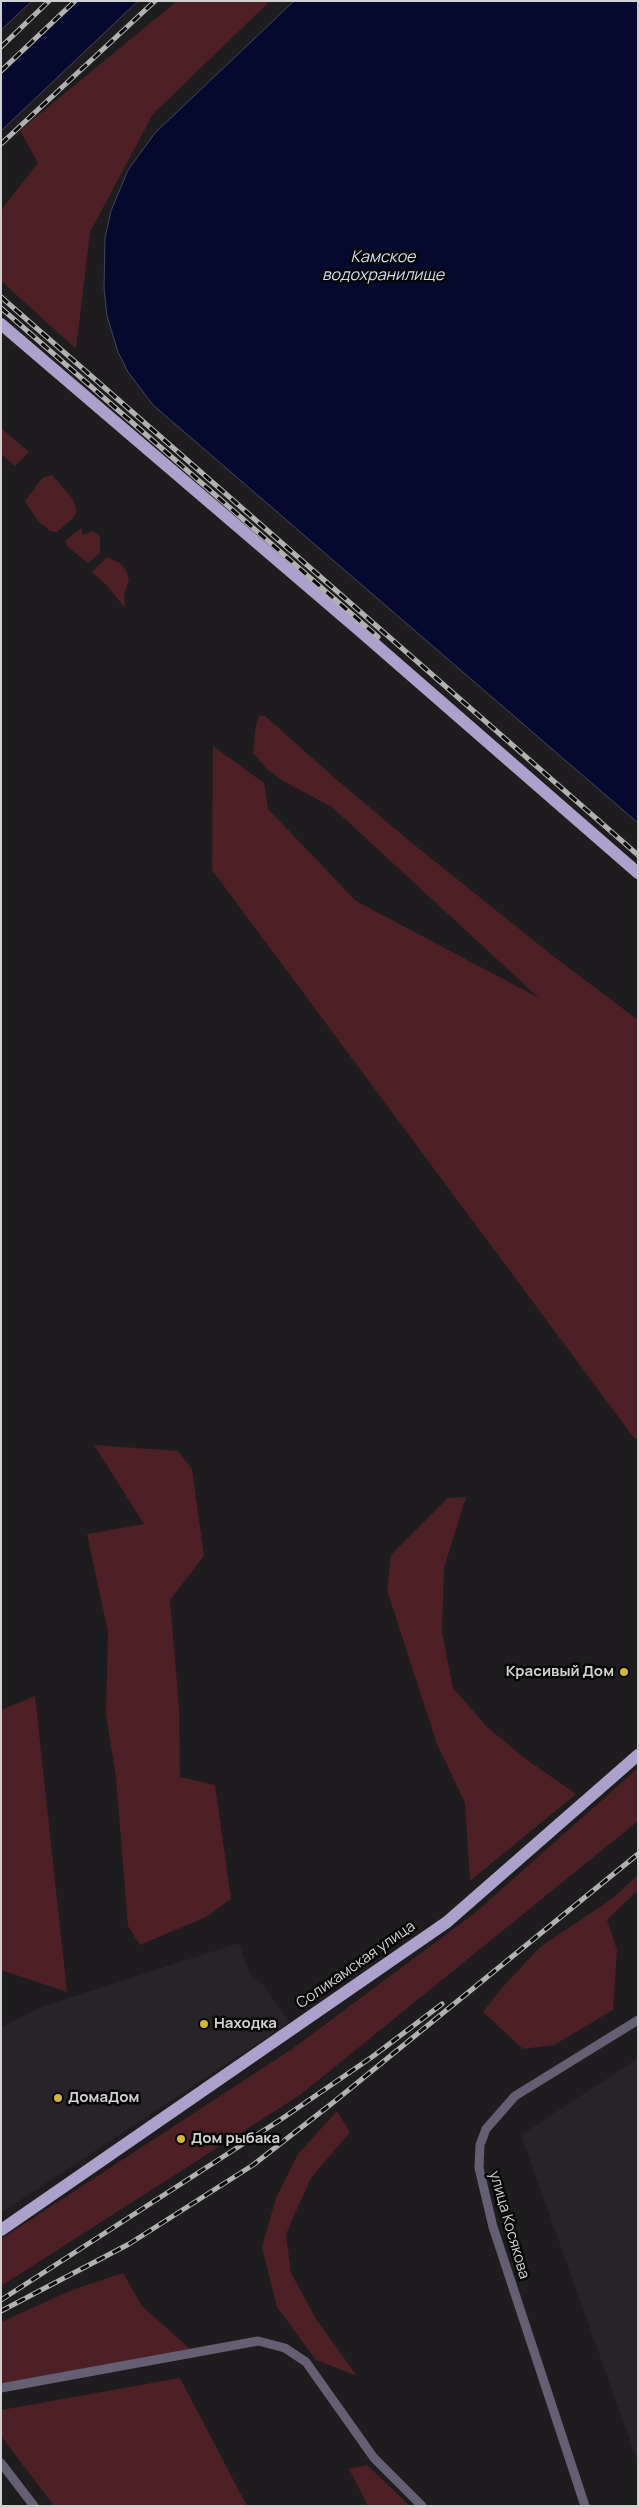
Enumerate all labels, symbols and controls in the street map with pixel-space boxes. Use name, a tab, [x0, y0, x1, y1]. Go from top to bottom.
water label: Камское водохранилище	[322, 248, 444, 286]
place label: Красивый Дом	[506, 1663, 614, 1681]
marker: Красивый Дом	[618, 1666, 630, 1678]
street label: Соликамская улица	[293, 1917, 419, 2013]
place label: Находка	[214, 2015, 277, 2033]
marker: Находка	[198, 2018, 210, 2030]
place label: ДомаДом	[68, 2089, 139, 2107]
marker: ДомаДом	[52, 2092, 64, 2104]
place label: Дом рыбака	[191, 2130, 280, 2148]
marker: Дом рыбака	[175, 2133, 187, 2145]
street label: улица Косякова	[485, 2169, 533, 2281]

